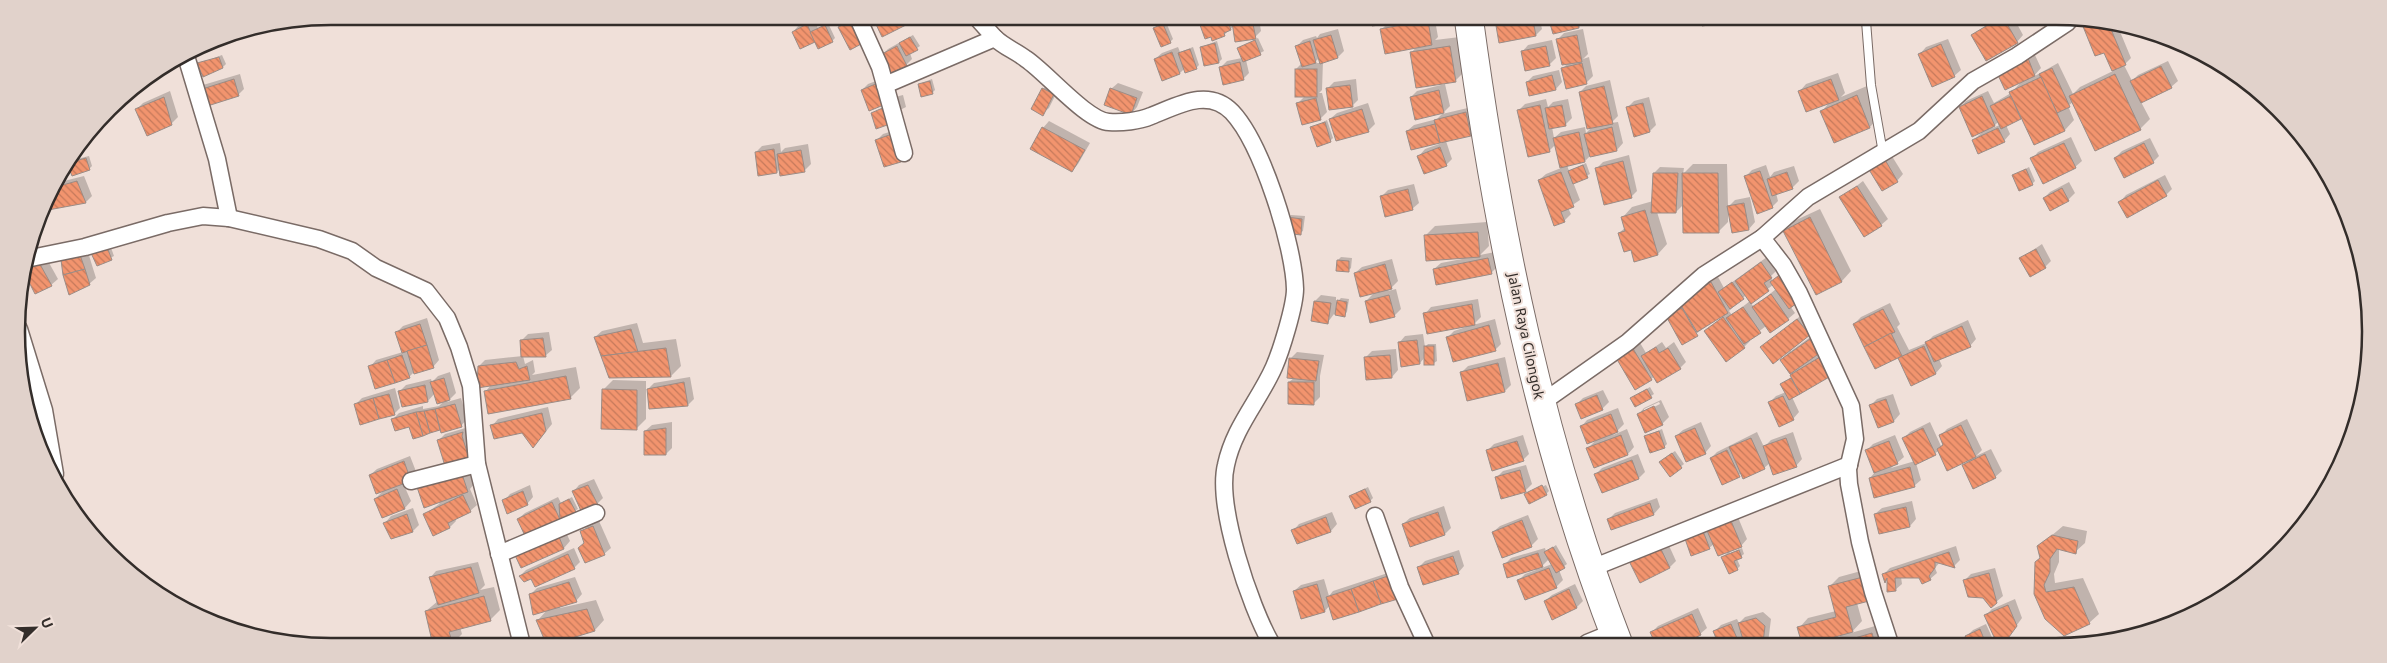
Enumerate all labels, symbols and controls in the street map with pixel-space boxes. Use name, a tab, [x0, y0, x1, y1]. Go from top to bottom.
street label: Jalan Raya Cilongok	[1503, 269, 1549, 401]
north arrow	[10, 603, 60, 653]
text: U	[37, 614, 58, 631]

